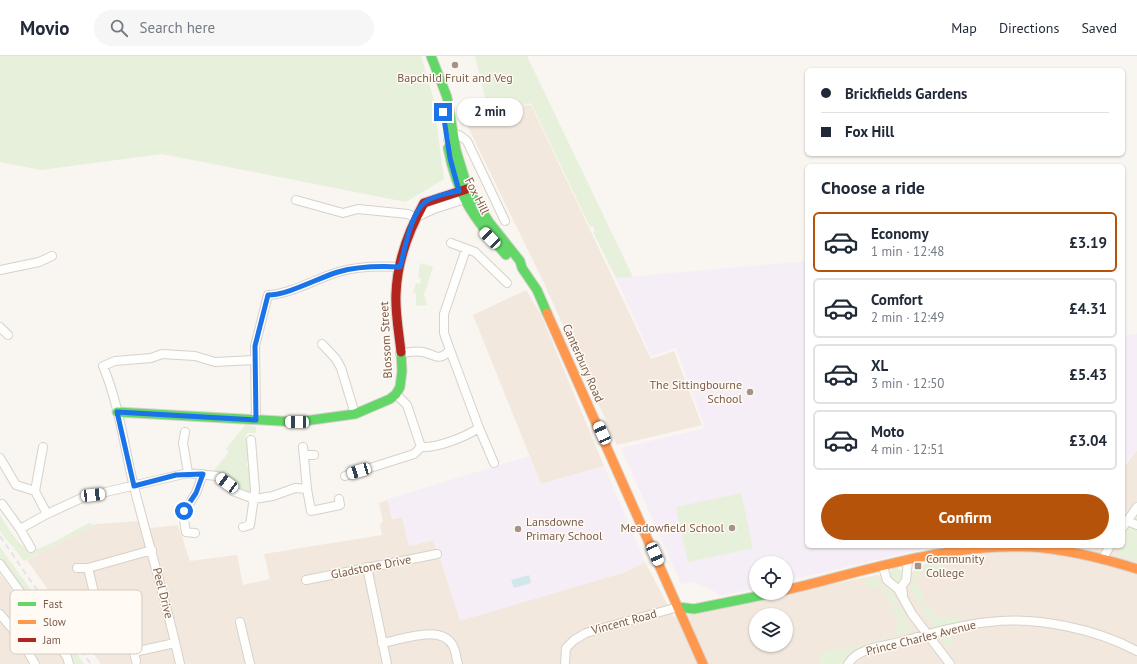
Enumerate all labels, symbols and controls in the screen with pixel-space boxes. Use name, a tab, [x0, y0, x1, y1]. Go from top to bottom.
search box	[94, 10, 374, 46]
text: Movio	[20, 16, 70, 40]
icon: search	[108, 17, 130, 39]
text: Search here	[140, 18, 215, 37]
text: Map	[951, 19, 977, 37]
text: Directions	[999, 19, 1059, 37]
text: Saved	[1081, 19, 1117, 37]
marker: Bapchild Fruit and Veg	[450, 60, 460, 70]
place label: Bapchild Fruit and Veg	[397, 70, 513, 85]
text: Brickfields Gardens	[845, 84, 967, 103]
callout: 2 min	[457, 98, 523, 126]
route end	[434, 103, 452, 121]
text: 2 min	[474, 103, 506, 120]
text: Fox Hill	[845, 122, 894, 141]
street label: Fox Hill	[462, 175, 493, 217]
text: Choose a ride	[821, 176, 925, 199]
icon: car	[823, 224, 859, 260]
text: Economy	[871, 224, 929, 243]
car	[477, 225, 503, 251]
text: £3.19	[1069, 233, 1107, 252]
text: 1 min · 12:48	[871, 243, 944, 260]
icon: car	[823, 290, 859, 326]
text: Comfort	[871, 290, 923, 309]
text: £4.31	[1069, 299, 1107, 318]
street label: Blossom Street	[376, 301, 395, 379]
text: 2 min · 12:49	[871, 309, 944, 326]
street label: Canterbury Road	[560, 321, 607, 404]
icon: car	[823, 356, 859, 392]
text: XL	[871, 356, 888, 375]
text: £5.43	[1069, 365, 1107, 384]
text: 3 min · 12:50	[871, 375, 944, 392]
place label: The Sittingbourne School	[649, 377, 742, 406]
marker: The Sittingbourne School	[745, 387, 755, 397]
car	[285, 416, 309, 428]
car	[592, 420, 612, 446]
icon: car	[823, 422, 859, 458]
text: Moto	[871, 422, 904, 441]
text: £3.04	[1069, 431, 1107, 450]
text: 4 min · 12:51	[871, 441, 944, 458]
car	[346, 462, 372, 480]
car	[214, 471, 240, 495]
car	[80, 488, 106, 502]
button: Confirm	[821, 494, 1109, 540]
route start	[175, 502, 193, 520]
place label: Lansdowne Primary School	[526, 514, 603, 543]
place label: Meadowfield School	[620, 520, 724, 535]
marker: Meadowfield School	[727, 523, 737, 533]
marker: Lansdowne Primary School	[513, 524, 523, 534]
car	[645, 541, 665, 567]
street label: Gladstone Drive	[330, 551, 412, 582]
place label: Community College	[926, 551, 985, 580]
map controls	[749, 556, 793, 652]
button: locate	[749, 556, 793, 600]
marker: Community College	[913, 561, 923, 571]
street label: Peel Drive	[150, 566, 177, 620]
legend	[10, 590, 142, 654]
text: Fast	[43, 597, 63, 611]
street label: Vincent Road	[589, 606, 658, 638]
button: layers	[749, 608, 793, 652]
text: Slow	[43, 615, 66, 629]
street label: Prince Charles Avenue	[864, 617, 978, 658]
text: Jam	[42, 633, 61, 647]

